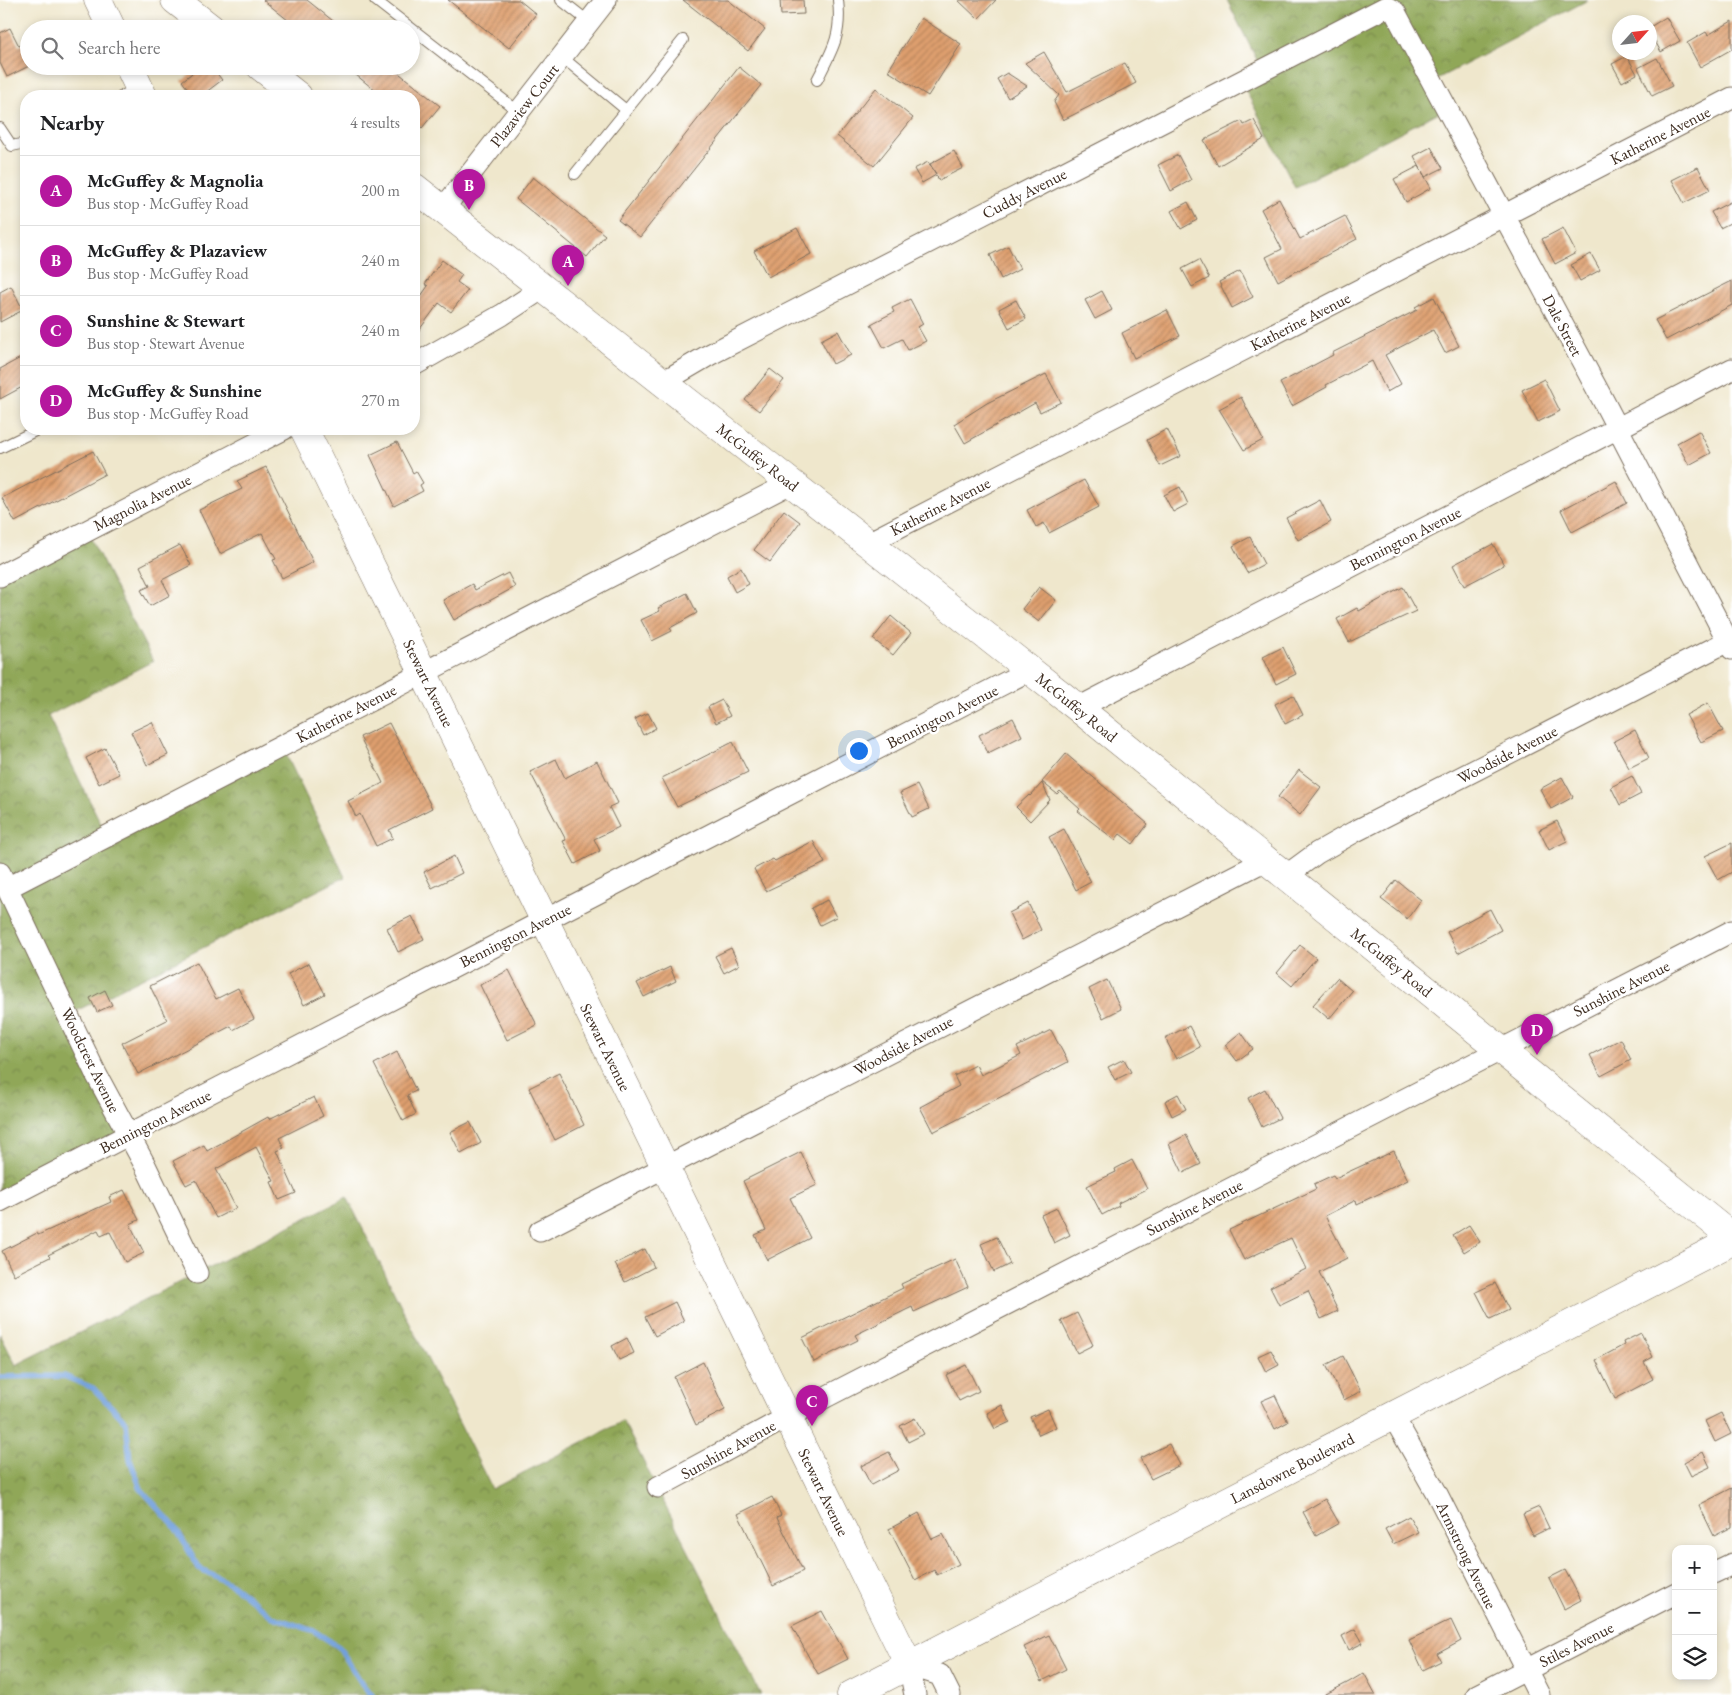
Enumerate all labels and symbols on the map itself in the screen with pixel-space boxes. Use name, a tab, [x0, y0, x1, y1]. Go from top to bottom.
north arrow	[1612, 15, 1657, 60]
street label: Plazaview Court	[485, 59, 564, 151]
street label: Katherine Avenue	[1607, 101, 1714, 170]
street label: Cuddy Avenue	[978, 163, 1070, 224]
pin: B	[453, 169, 485, 210]
pin: A	[552, 245, 584, 286]
street label: Katherine Avenue	[1247, 287, 1354, 356]
street label: Dale Street	[1538, 291, 1588, 360]
street label: McGuffey Road	[712, 419, 804, 497]
street label: Magnolia Avenue	[90, 469, 195, 536]
street label: Katherine Avenue	[887, 472, 994, 541]
street label: Bennington Avenue	[1346, 501, 1465, 576]
street label: Stewart Avenue	[398, 636, 459, 731]
street label: McGuffey Road	[1031, 668, 1123, 747]
street label: Katherine Avenue	[293, 679, 400, 748]
street label: Bennington Avenue	[883, 679, 1002, 754]
street label: Woodside Avenue	[1454, 720, 1561, 789]
your location	[846, 738, 872, 764]
street label: Bennington Avenue	[456, 898, 575, 973]
street label: McGuffey Road	[1346, 923, 1438, 1002]
street label: Sunshine Avenue	[1569, 955, 1673, 1022]
street label: Stewart Avenue	[575, 1000, 636, 1095]
street label: Woodcrest Avenue	[56, 1004, 125, 1116]
street label: Woodside Avenue	[850, 1010, 957, 1080]
pin: D	[1521, 1014, 1553, 1055]
street label: Bennington Avenue	[96, 1084, 215, 1159]
street label: Sunshine Avenue	[1142, 1174, 1246, 1241]
pin: C	[796, 1385, 828, 1426]
street label: Sunshine Avenue	[677, 1415, 779, 1484]
street label: Lansdowne Boulevard	[1227, 1428, 1359, 1509]
street label: Stewart Avenue	[793, 1445, 854, 1540]
street label: Armstrong Avenue	[1431, 1497, 1502, 1612]
street label: Stiles Avenue	[1535, 1617, 1617, 1672]

